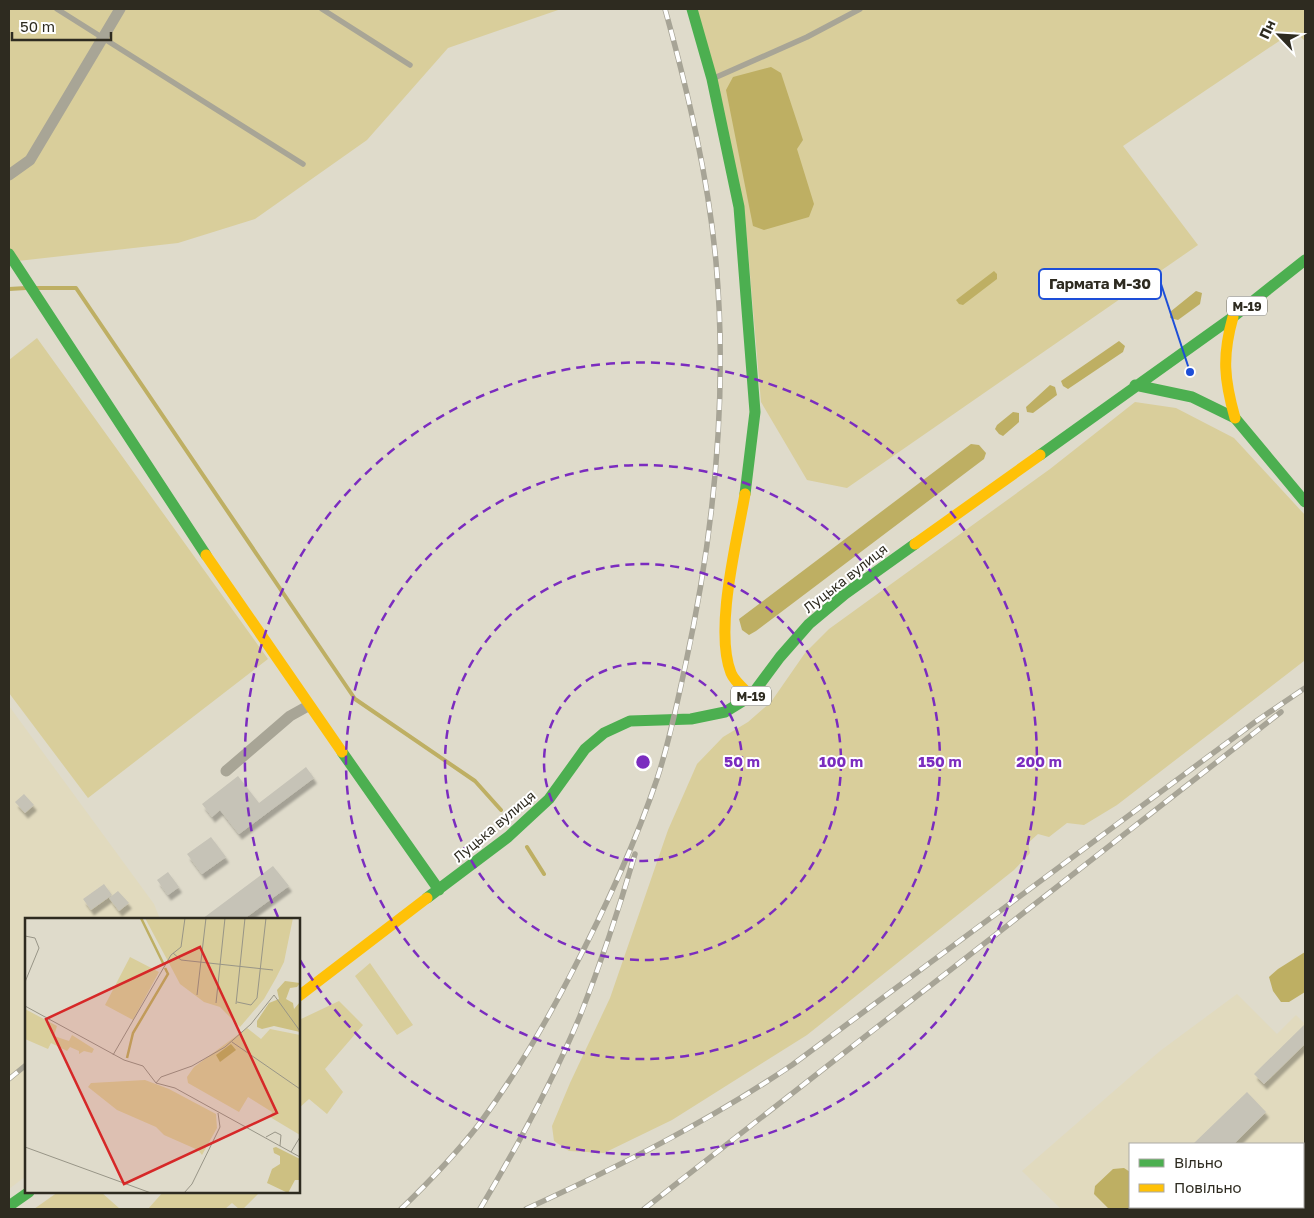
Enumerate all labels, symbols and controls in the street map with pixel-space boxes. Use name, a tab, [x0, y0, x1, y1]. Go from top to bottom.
scale bar	[12, 10, 111, 42]
north arrow	[1254, 10, 1304, 60]
text: 50 m	[20, 17, 55, 35]
text: Пн	[1255, 17, 1278, 42]
callout: Гармата М-30	[1039, 269, 1161, 299]
text: Гармата М-30	[1049, 274, 1151, 292]
road number: М-19	[1227, 296, 1267, 316]
street label: Луцька вулиця	[800, 540, 890, 616]
road number: М-19	[731, 686, 771, 706]
text: 50 m	[724, 752, 760, 770]
text: 100 m	[819, 752, 863, 770]
text: 150 m	[918, 752, 962, 770]
text: 200 m	[1016, 752, 1062, 770]
centre of rings	[634, 753, 652, 771]
street label: Луцька вулиця	[449, 787, 539, 865]
inset map	[25, 918, 300, 1193]
legend	[1129, 1143, 1304, 1208]
text: Вільно	[1174, 1153, 1223, 1171]
text: Повільно	[1174, 1178, 1242, 1196]

